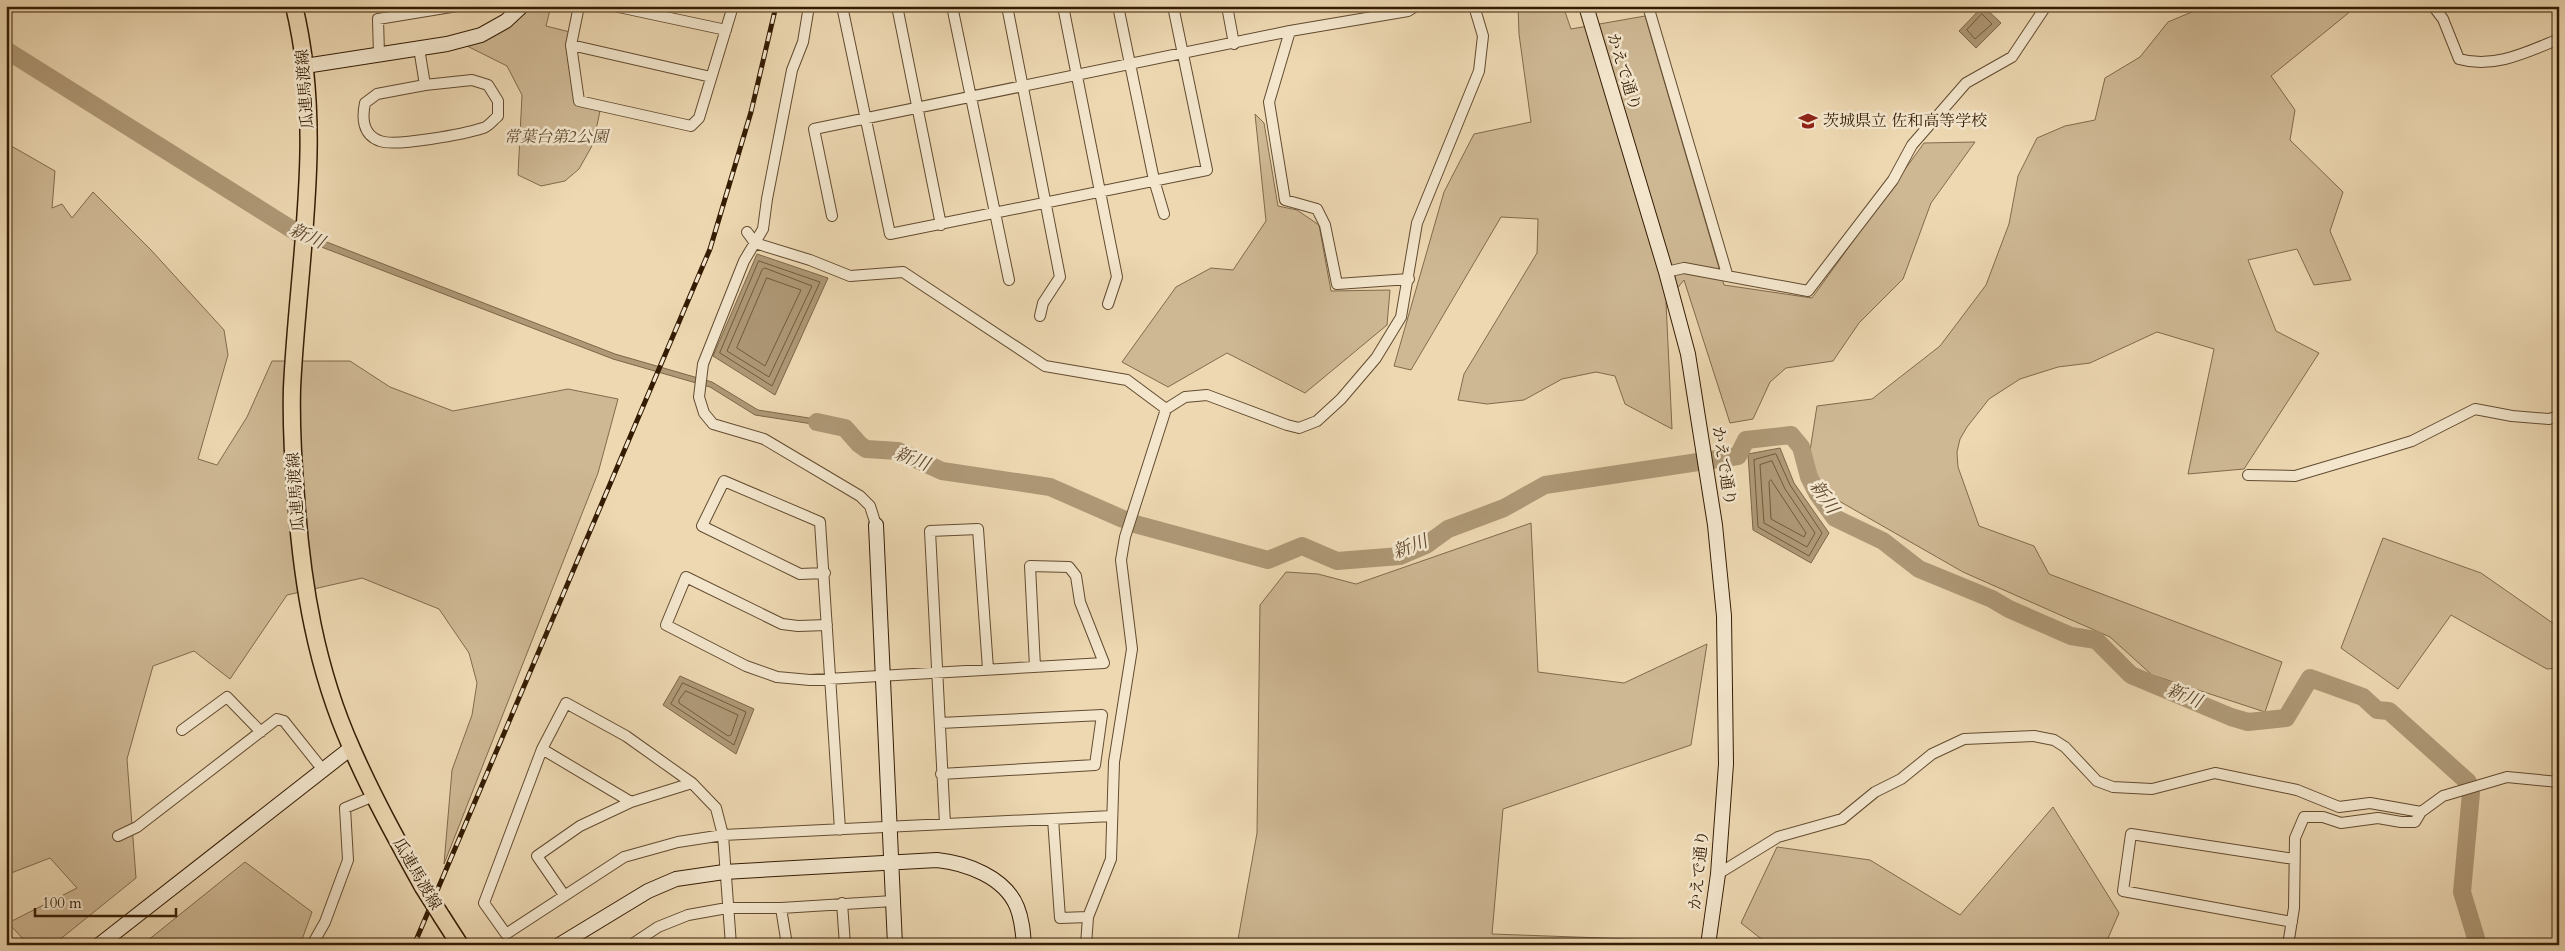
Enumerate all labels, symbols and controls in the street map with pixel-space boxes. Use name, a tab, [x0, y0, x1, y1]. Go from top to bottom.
street label: かえで通り	[1602, 31, 1646, 113]
street label: 瓜連馬渡線	[291, 48, 319, 130]
school or university icon: 茨城県立 佐和高等学校	[1797, 110, 1819, 132]
place label: 茨城県立 佐和高等学校	[1823, 110, 1987, 132]
park label: 常葉台第2公園	[504, 126, 611, 148]
water label: 新川	[285, 217, 330, 256]
street label: かえで通り	[1707, 425, 1741, 507]
water label: 新川	[891, 441, 935, 478]
street label: 瓜連馬渡線	[282, 451, 310, 533]
water label: 新川	[1804, 475, 1846, 521]
water label: 新川	[1389, 528, 1433, 565]
water label: 新川	[2163, 678, 2207, 715]
street label: かえで通り	[1684, 829, 1714, 911]
street label: 瓜連馬渡線	[387, 834, 447, 914]
scale bar	[35, 886, 176, 918]
text: 100 m	[42, 893, 82, 913]

